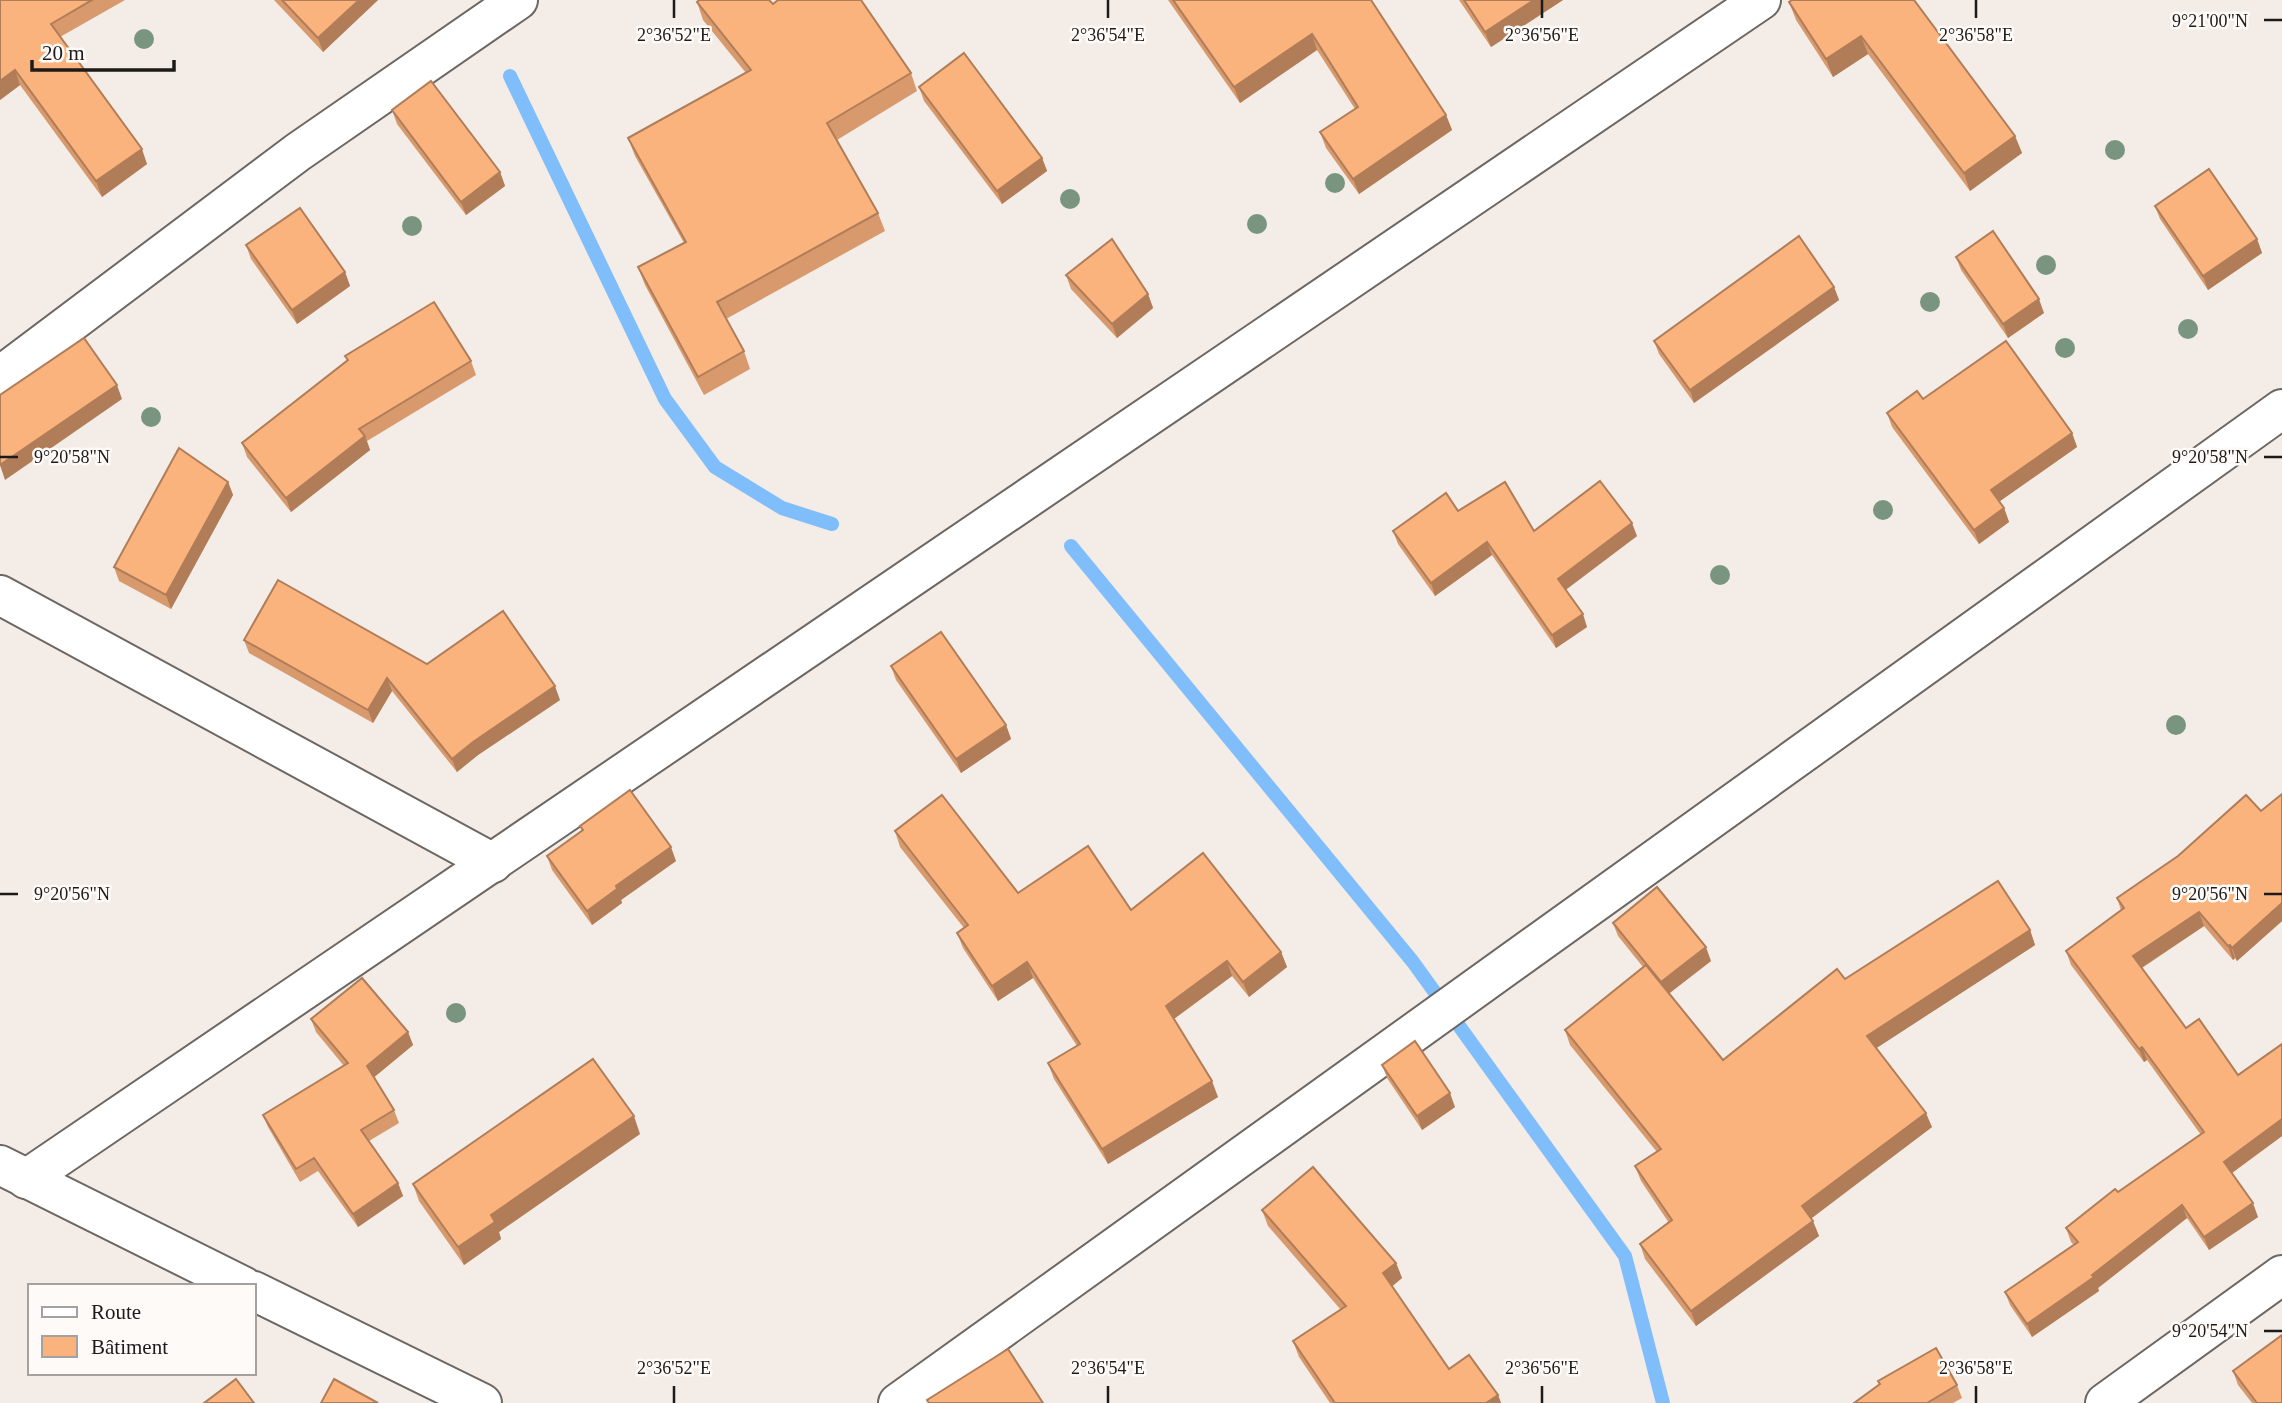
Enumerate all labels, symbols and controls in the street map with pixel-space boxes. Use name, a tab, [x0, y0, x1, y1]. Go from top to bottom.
text: 9°21'00"N	[2172, 11, 2248, 31]
text: 2°36'52"E	[637, 25, 711, 45]
text: 2°36'54"E	[1071, 25, 1145, 45]
text: 2°36'56"E	[1505, 25, 1579, 45]
text: 2°36'58"E	[1939, 25, 2013, 45]
scale bar	[32, 28, 173, 72]
text: 20 m	[42, 41, 85, 65]
text: 9°20'58"N	[34, 447, 110, 467]
text: 9°20'58"N	[2172, 447, 2248, 467]
text: 9°20'56"N	[34, 884, 110, 904]
text: 9°20'56"N	[2172, 884, 2248, 904]
legend	[28, 1284, 256, 1375]
text: Route	[91, 1300, 141, 1324]
text: 9°20'54"N	[2172, 1321, 2248, 1341]
text: Bâtiment	[91, 1335, 168, 1359]
text: 2°36'52"E	[637, 1358, 711, 1378]
text: 2°36'54"E	[1071, 1358, 1145, 1378]
text: 2°36'56"E	[1505, 1358, 1579, 1378]
text: 2°36'58"E	[1939, 1358, 2013, 1378]

